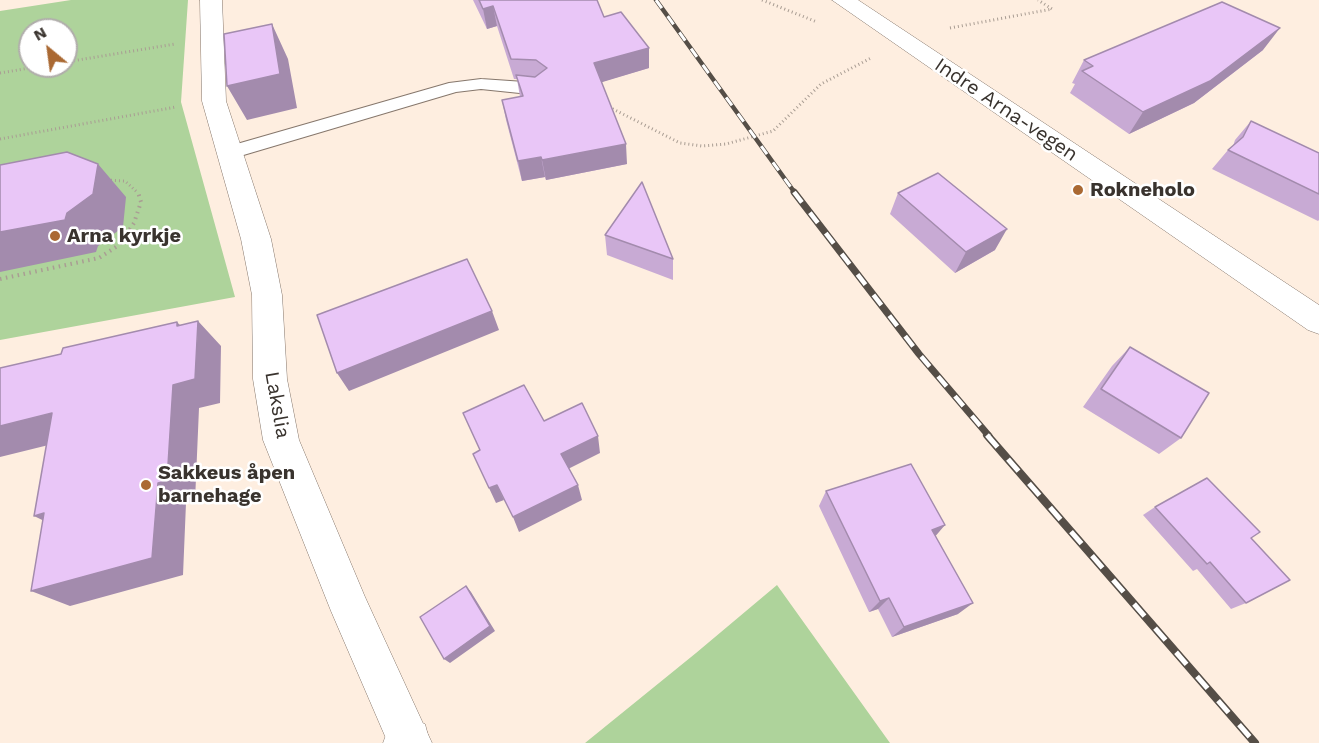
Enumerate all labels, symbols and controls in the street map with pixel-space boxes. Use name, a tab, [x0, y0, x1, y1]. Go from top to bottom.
north arrow	[18, 18, 78, 78]
text: N	[30, 22, 50, 45]
street label: Indre Arna-vegen	[930, 53, 1082, 167]
place label: Rokneholo	[1090, 178, 1195, 202]
marker: Rokneholo	[1071, 183, 1085, 197]
place label: Arna kyrkje	[67, 224, 181, 248]
marker: Arna kyrkje	[48, 229, 62, 243]
street label: Lakslia	[259, 370, 295, 440]
place label: Sakkeus åpen barnehage	[158, 461, 295, 508]
marker: Sakkeus åpen barnehage	[139, 478, 153, 492]

